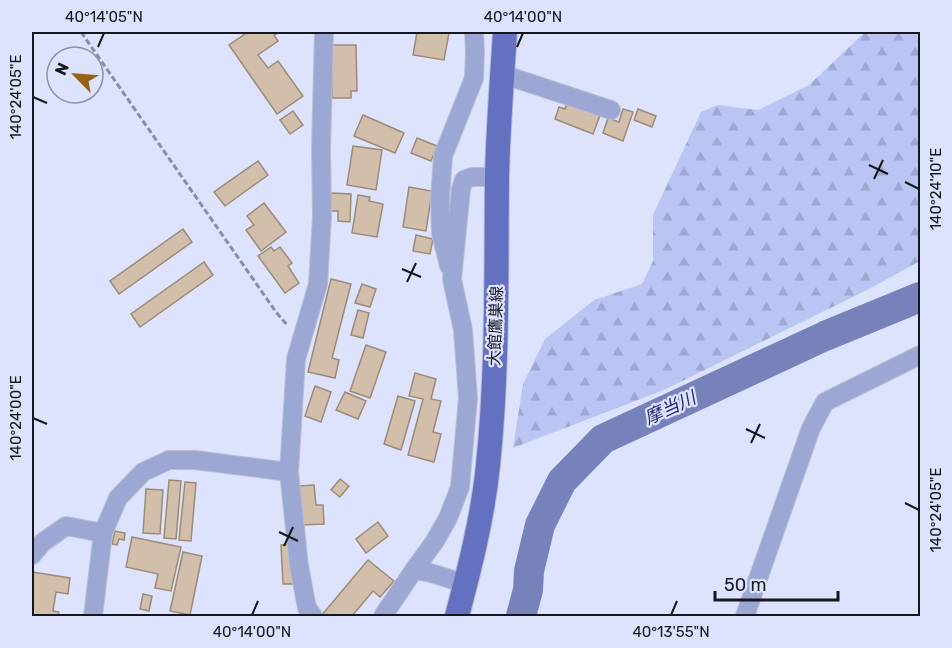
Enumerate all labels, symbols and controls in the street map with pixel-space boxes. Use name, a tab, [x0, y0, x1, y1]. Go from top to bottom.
text: 40°14'05"N	[65, 8, 143, 26]
text: 40°14'00"N	[484, 8, 562, 26]
north arrow	[45, 45, 105, 105]
text: 140°24'05"E	[7, 54, 25, 140]
text: N	[51, 60, 73, 78]
text: 140°24'10"E	[927, 148, 945, 230]
street label: 大館鷹巣線	[485, 286, 506, 366]
text: 140°24'00"E	[7, 375, 25, 461]
water label: 摩当川	[641, 386, 701, 429]
text: 140°24'05"E	[927, 467, 945, 553]
scale bar	[715, 564, 838, 602]
text: 50 m	[724, 574, 767, 596]
text: 40°14'00"N	[213, 623, 291, 641]
text: 40°13'55"N	[632, 623, 710, 641]

